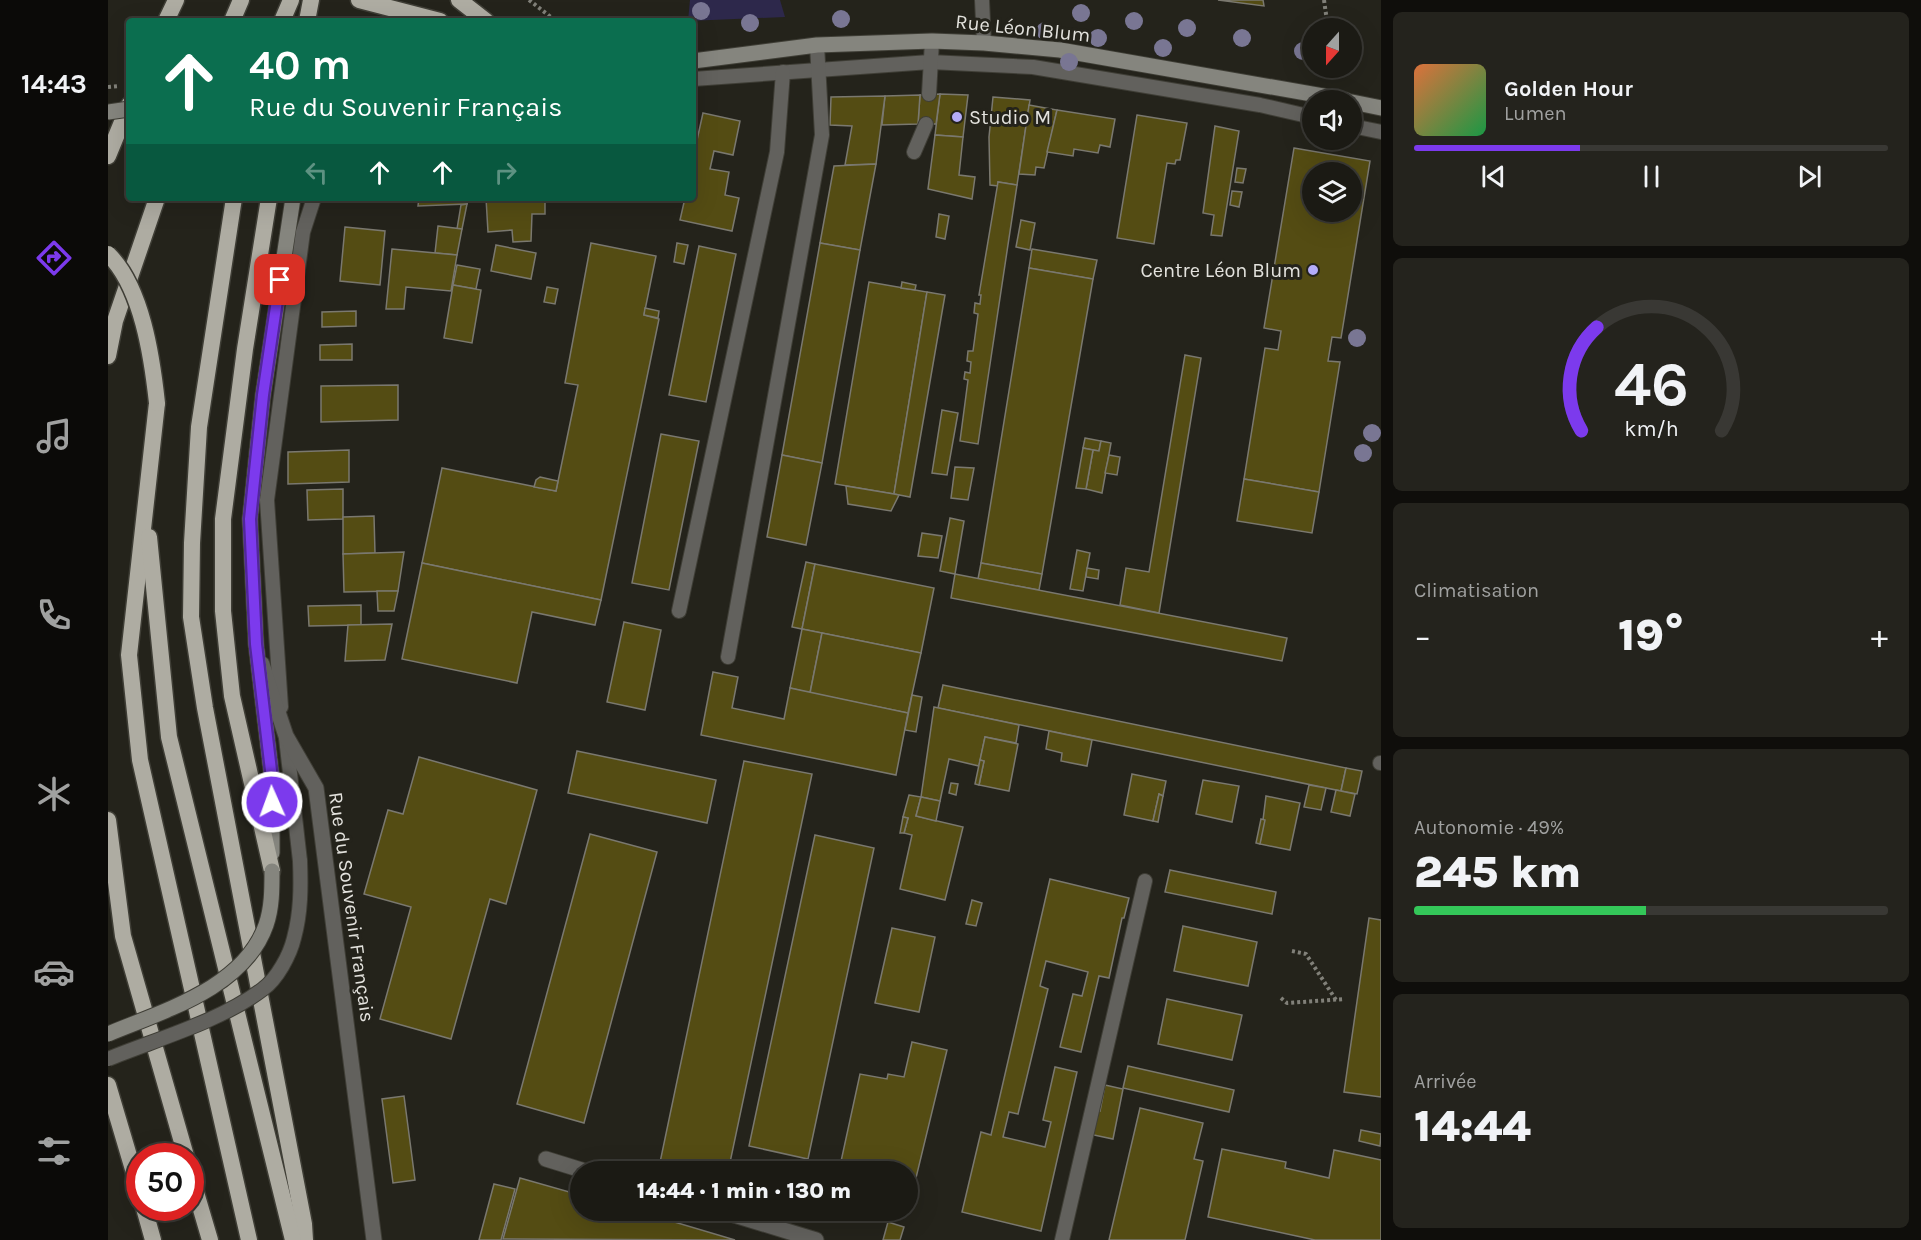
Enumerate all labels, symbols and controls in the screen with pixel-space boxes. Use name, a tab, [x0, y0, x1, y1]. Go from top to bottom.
street label: Rue Léon Blum	[954, 10, 1092, 47]
north arrow	[1302, 18, 1362, 78]
map controls	[1302, 18, 1362, 222]
text: 40 m	[249, 40, 351, 90]
icon: ahead	[150, 42, 228, 120]
text: 14:43	[21, 68, 87, 100]
text: Golden Hour	[1504, 76, 1633, 102]
button: sound	[1302, 90, 1362, 150]
text: Rue du Souvenir Français	[249, 91, 562, 123]
text: Lumen	[1504, 102, 1567, 125]
place label: Studio M	[969, 106, 1051, 129]
marker: Studio M	[950, 110, 964, 124]
icon: left	[300, 156, 333, 189]
icon: ahead	[363, 156, 396, 189]
icon: ahead	[426, 156, 459, 189]
icon: right	[489, 156, 522, 189]
icon: previous	[1477, 160, 1510, 193]
icon: pause	[1635, 160, 1668, 193]
icon: next	[1793, 160, 1826, 193]
button: layers	[1302, 162, 1362, 222]
icon: directions	[33, 237, 75, 279]
pin	[254, 254, 305, 305]
place label: Centre Léon Blum	[1140, 259, 1301, 282]
icon: arrive	[263, 263, 296, 296]
marker: Centre Léon Blum	[1306, 263, 1320, 277]
text: 46	[1613, 349, 1688, 422]
icon: music	[33, 415, 75, 457]
text: km/h	[1624, 417, 1678, 442]
text: Climatisation	[1414, 579, 1539, 602]
icon: phone	[33, 594, 75, 636]
text: 19°	[1618, 609, 1684, 661]
text: −	[1414, 617, 1431, 655]
text: +	[1871, 617, 1888, 655]
position arrow	[240, 770, 304, 834]
icon: climate	[33, 773, 75, 815]
street label: Rue du Souvenir Français	[324, 791, 379, 1024]
text: Autonomie · 49%	[1414, 816, 1564, 839]
text: 245 km	[1414, 846, 1581, 898]
icon: car	[33, 951, 75, 993]
text: Arrivée	[1414, 1070, 1477, 1093]
text: 14:44	[1414, 1100, 1531, 1152]
icon: filters	[33, 1130, 75, 1172]
speed limit sign: 50	[126, 1143, 204, 1221]
text: 14:44 · 1 min · 130 m	[637, 1178, 851, 1204]

